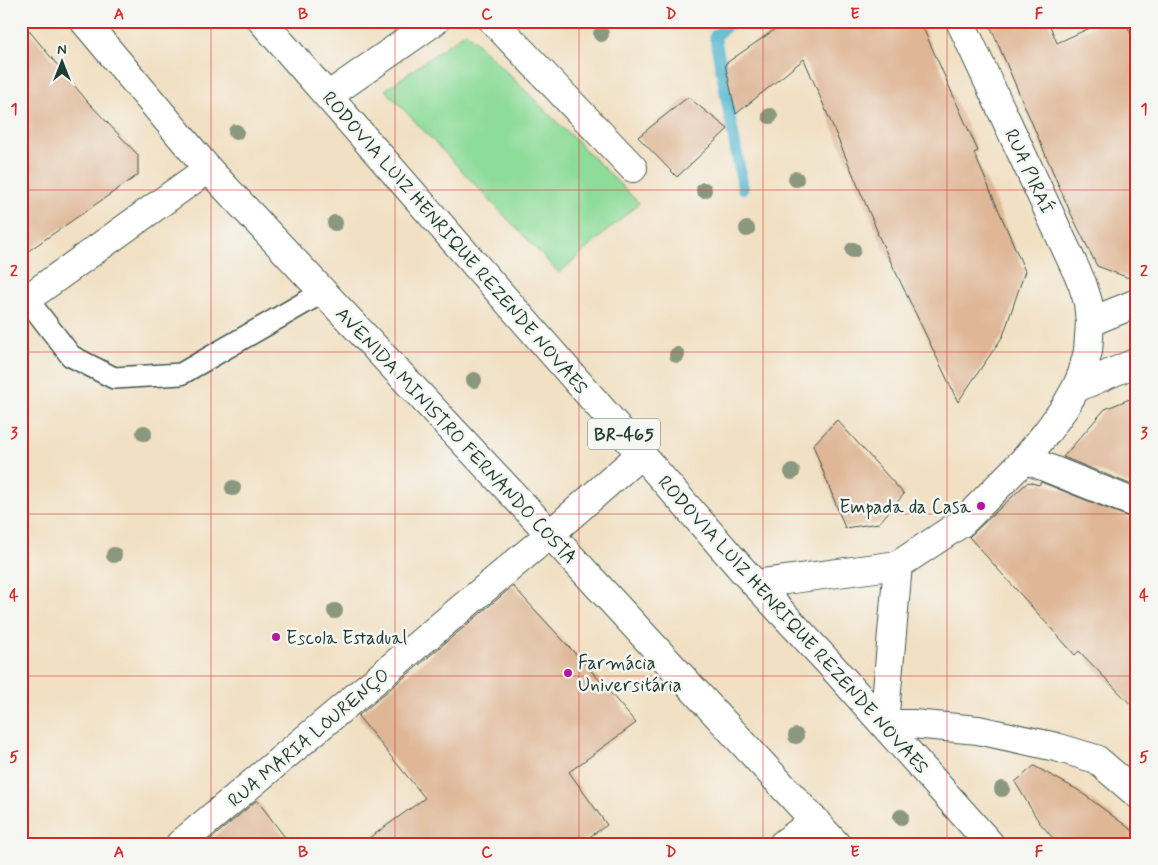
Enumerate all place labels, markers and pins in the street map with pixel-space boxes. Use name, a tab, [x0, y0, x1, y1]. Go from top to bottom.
place label: Empada da Casa	[839, 495, 972, 520]
marker: Empada da Casa	[975, 500, 987, 512]
place label: Escola Estadual	[286, 626, 408, 651]
marker: Escola Estadual	[270, 631, 282, 643]
place label: Farmácia Universitária	[578, 651, 682, 698]
marker: Farmácia Universitária	[562, 667, 574, 679]

